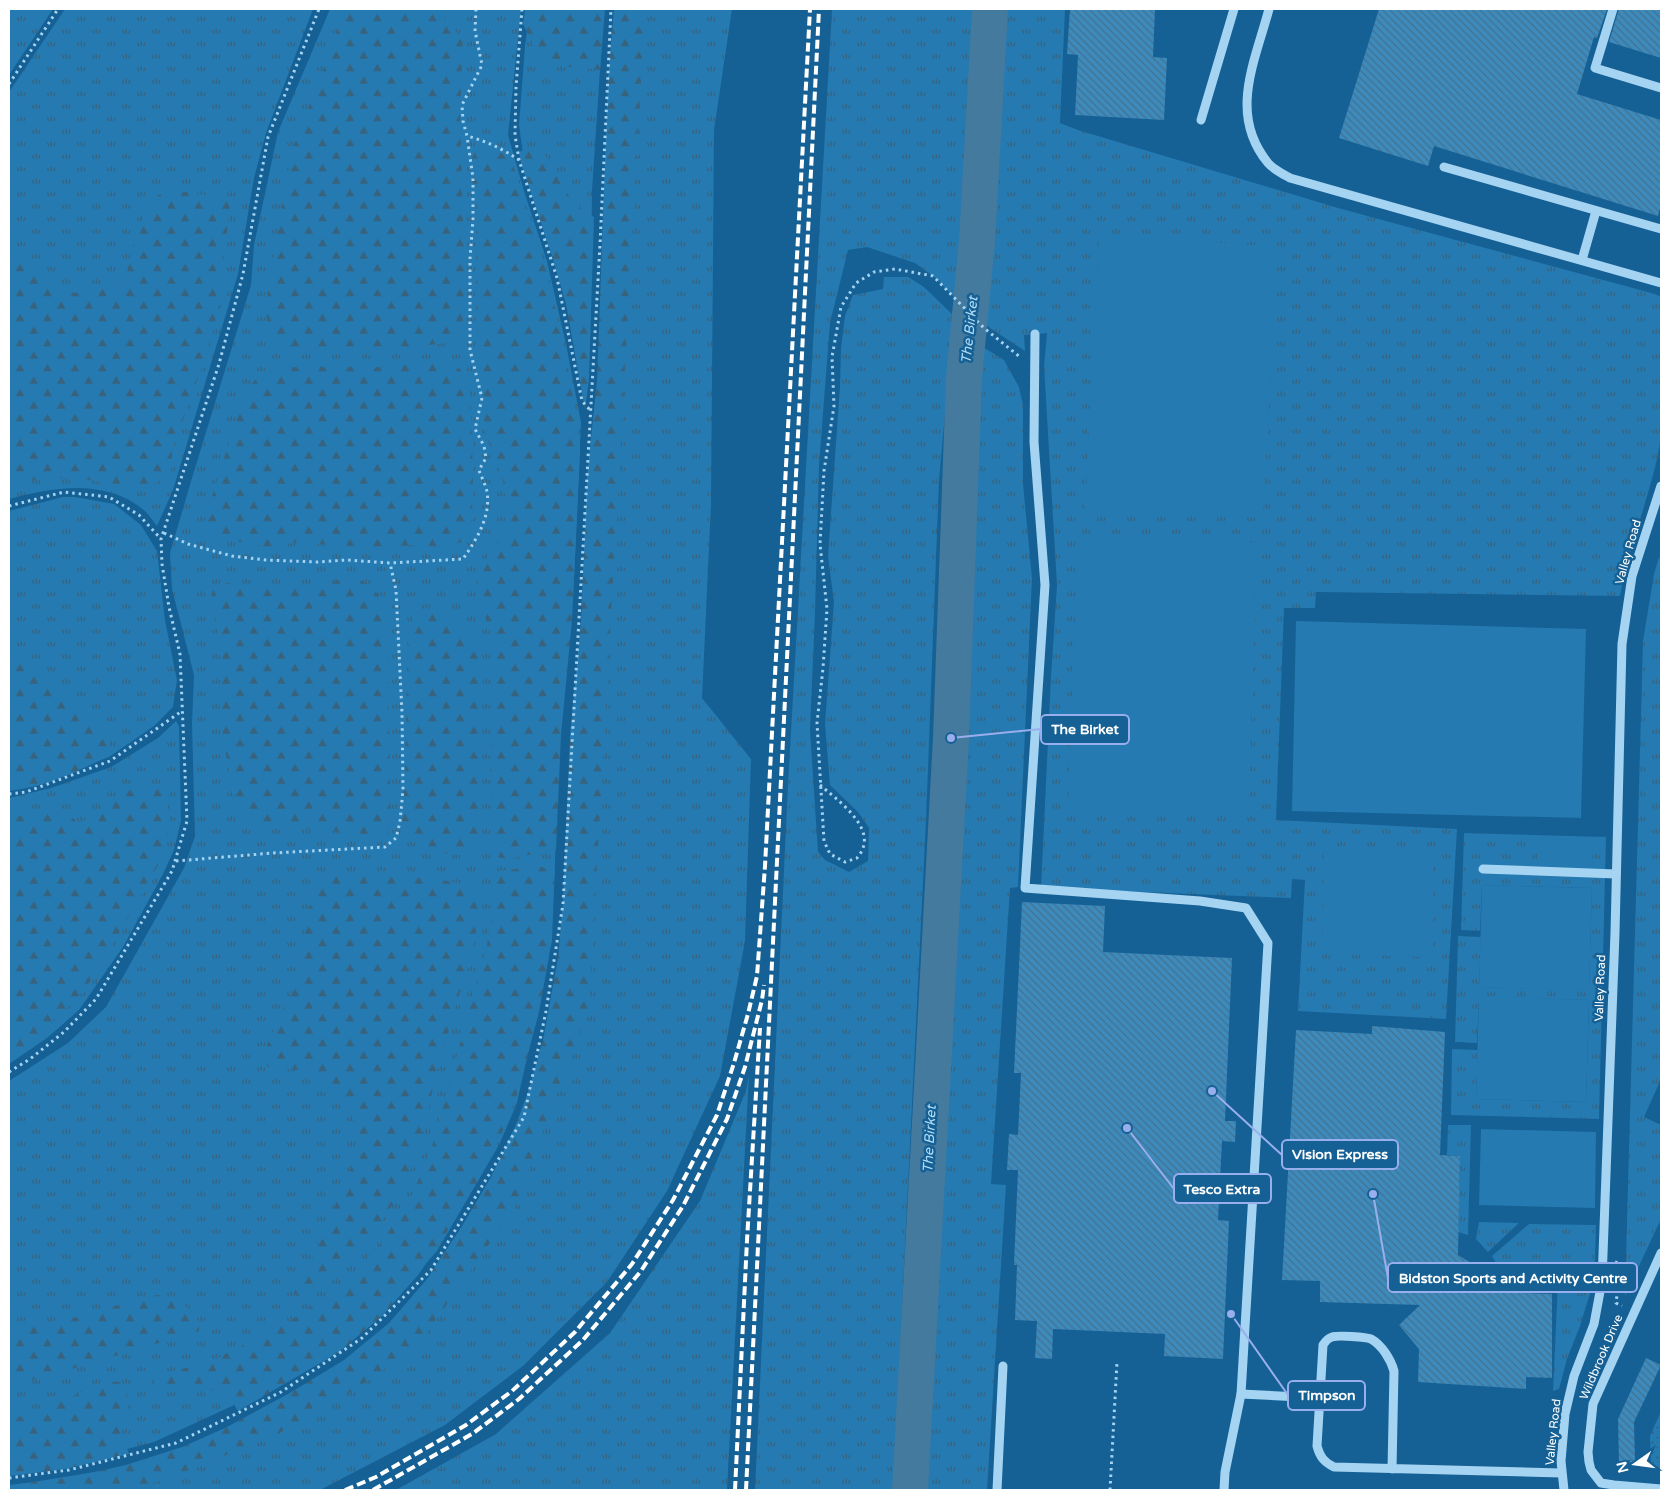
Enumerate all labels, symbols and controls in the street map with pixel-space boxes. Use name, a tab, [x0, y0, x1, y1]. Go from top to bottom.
water label: The Birket	[958, 294, 982, 365]
street label: Valley Road	[1612, 518, 1644, 586]
callout: The Birket	[1041, 715, 1129, 744]
text: The Birket	[1050, 721, 1120, 738]
street label: Valley Road	[1592, 954, 1608, 1022]
water label: The Birket	[919, 1103, 940, 1173]
callout: Vision Express	[1282, 1140, 1398, 1169]
text: Vision Express	[1292, 1146, 1388, 1163]
callout: Tesco Extra	[1174, 1174, 1271, 1203]
text: Tesco Extra	[1183, 1181, 1261, 1198]
callout: Bidston Sports and Activity Centre	[1388, 1263, 1637, 1292]
text: Bidston Sports and Activity Centre	[1399, 1270, 1627, 1287]
street label: Wildbrook Drive	[1577, 1312, 1625, 1402]
callout: Timpson	[1288, 1381, 1365, 1410]
text: Timpson	[1297, 1387, 1356, 1404]
street label: Valley Road	[1543, 1398, 1563, 1466]
north arrow	[1610, 1439, 1660, 1489]
text: N	[1613, 1460, 1632, 1475]

